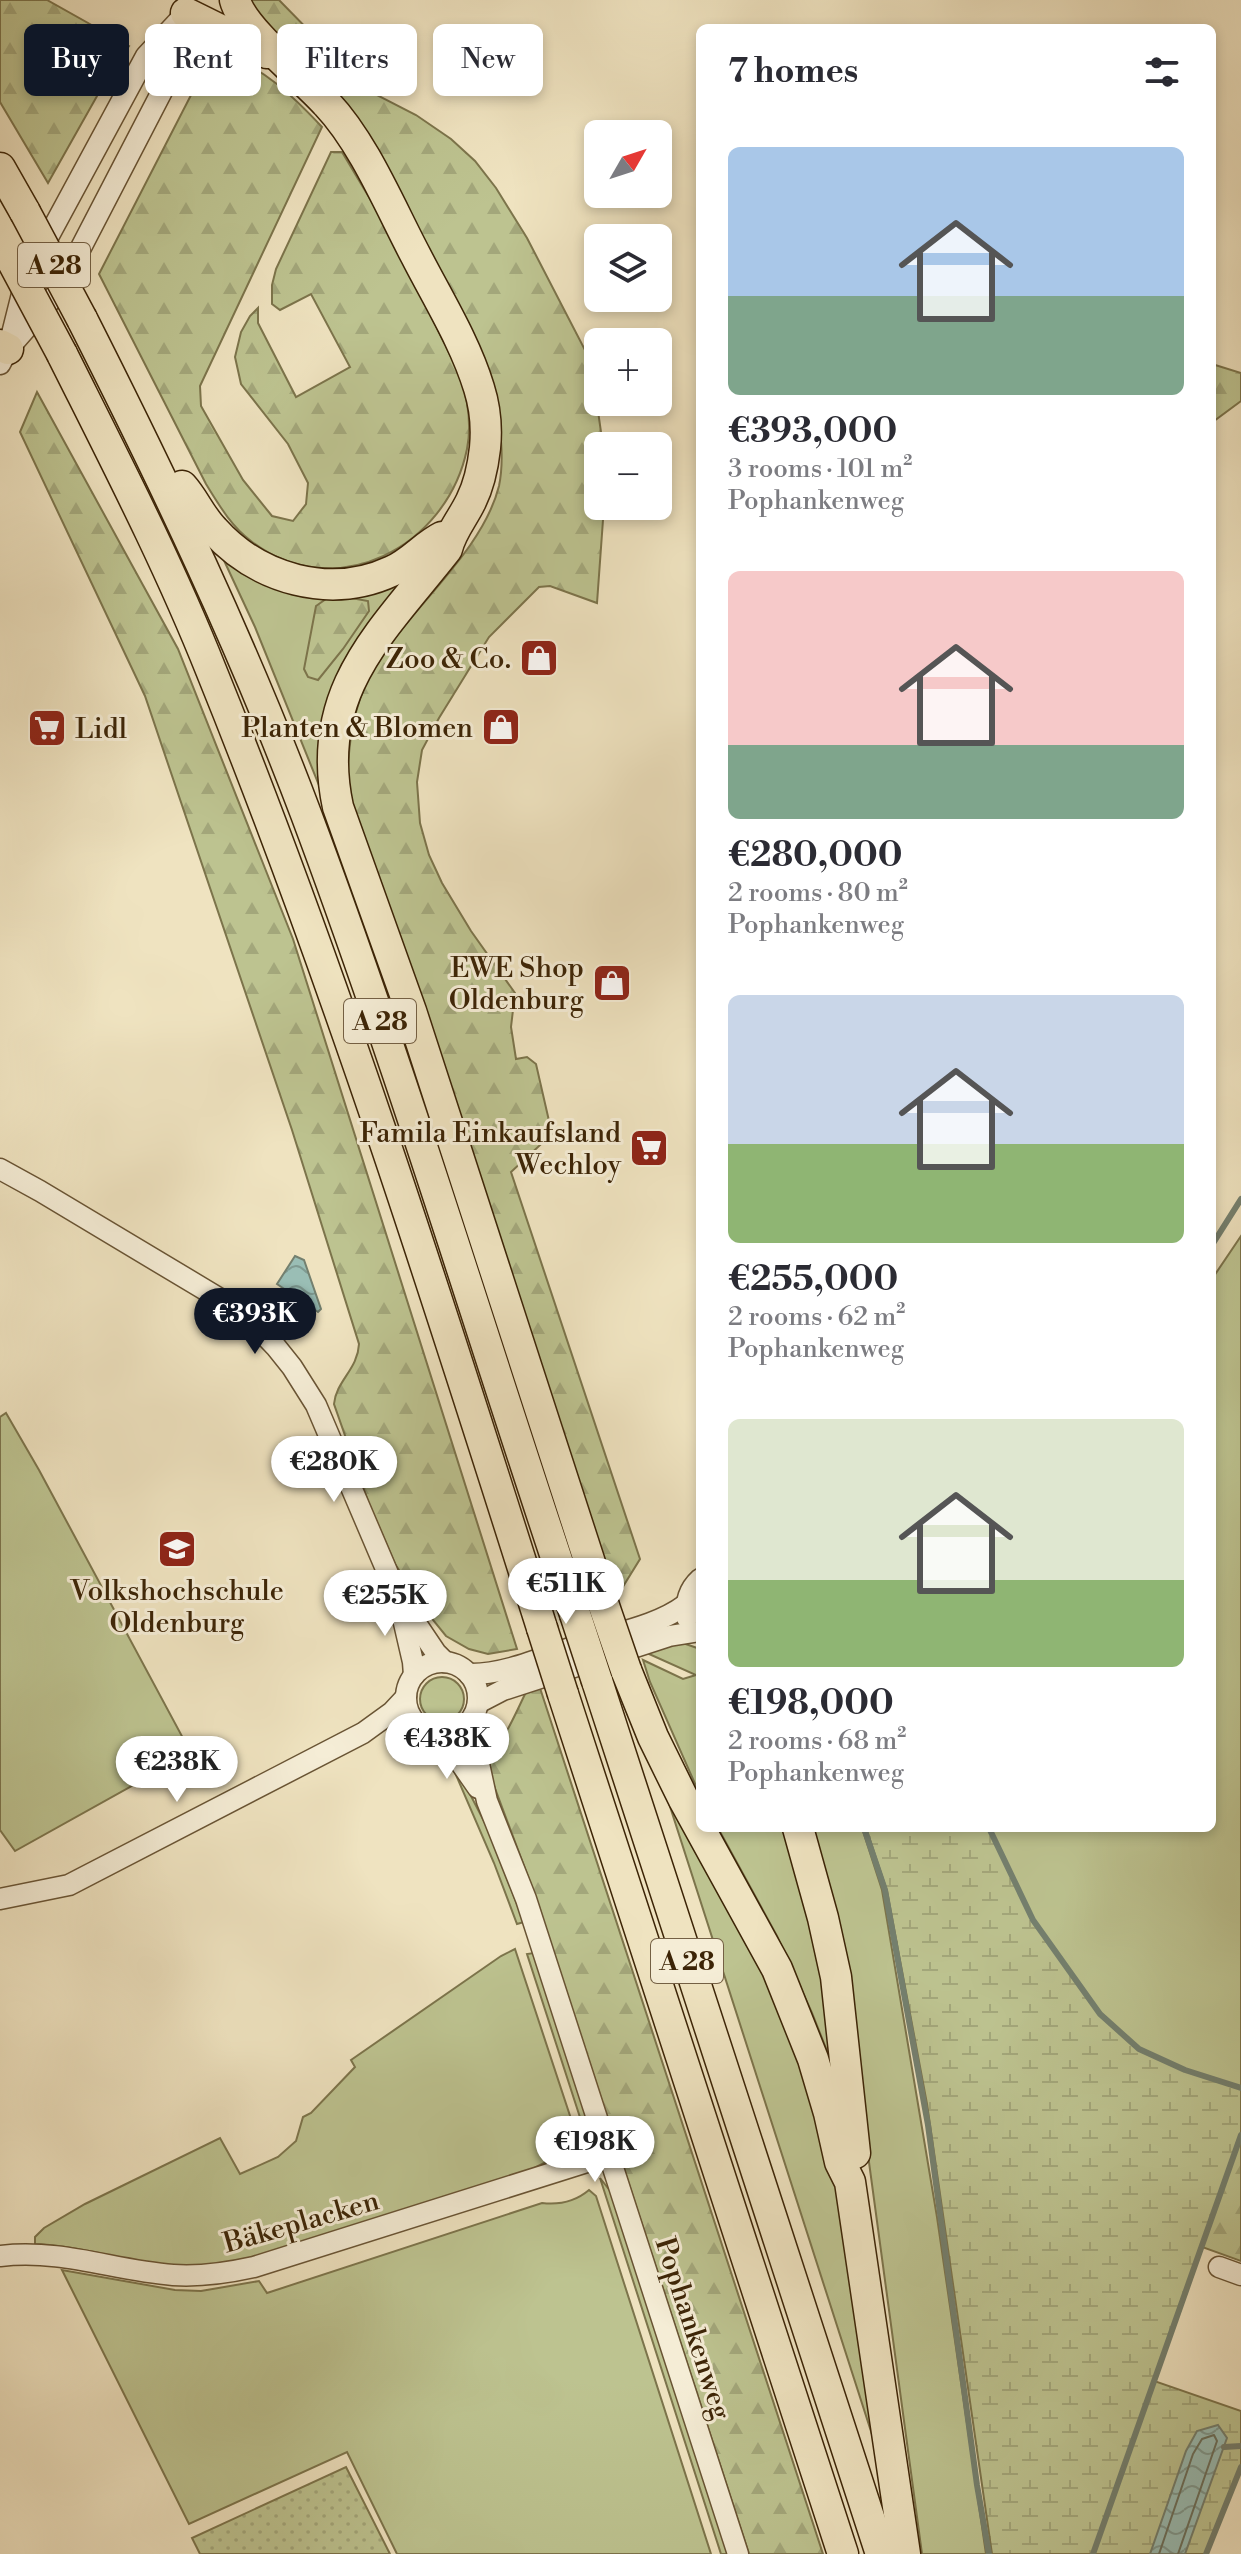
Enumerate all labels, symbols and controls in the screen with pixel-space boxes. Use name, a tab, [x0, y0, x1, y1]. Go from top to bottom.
chip: Buy	[24, 24, 129, 96]
chip: Rent	[145, 24, 261, 96]
chip: Filters	[277, 24, 417, 96]
chip: New	[433, 24, 543, 96]
icon: filters	[1140, 50, 1184, 94]
text: 7 homes	[728, 51, 858, 93]
north arrow	[584, 120, 672, 208]
map controls	[584, 120, 672, 520]
icon: home	[884, 199, 1028, 343]
button: layers	[584, 224, 672, 312]
road number: A 28	[18, 243, 90, 287]
button: +	[584, 328, 672, 416]
text: €393,000	[728, 411, 897, 453]
button: −	[584, 432, 672, 520]
text: 3 rooms · 101 m²	[728, 453, 912, 485]
text: Pophankenweg	[728, 485, 904, 517]
icon: home	[884, 623, 1028, 767]
shop icon: Zoo & Co.	[518, 637, 560, 679]
place label: Zoo & Co.	[386, 642, 511, 677]
shop icon: Planten & Blomen	[480, 706, 522, 748]
supermarket icon: Lidl	[26, 707, 68, 749]
place label: Planten & Blomen	[241, 711, 473, 746]
place label: Lidl	[75, 712, 127, 747]
text: €280,000	[728, 835, 902, 877]
text: 2 rooms · 80 m²	[728, 877, 908, 909]
text: Pophankenweg	[728, 909, 904, 941]
place label: EWE Shop Oldenburg	[449, 951, 584, 1018]
shop icon: EWE Shop Oldenburg	[591, 962, 633, 1004]
road number: A 28	[344, 999, 416, 1043]
icon: home	[884, 1047, 1028, 1191]
place label: Famila Einkaufsland Wechloy	[360, 1116, 621, 1183]
supermarket icon: Famila Einkaufsland Wechloy	[628, 1127, 670, 1169]
text: €255,000	[728, 1259, 898, 1301]
pin: €393K	[199, 1288, 311, 1356]
text: €393K	[212, 1298, 298, 1330]
text: 2 rooms · 62 m²	[728, 1301, 905, 1333]
text: Pophankenweg	[728, 1333, 904, 1365]
pin: €280K	[278, 1436, 390, 1504]
text: €280K	[289, 1446, 379, 1478]
icon: home	[884, 1471, 1028, 1615]
school or university icon: Volkshochschule Oldenburg	[156, 1528, 198, 1570]
pin: €511K	[510, 1558, 622, 1626]
text: €511K	[526, 1568, 606, 1600]
pin: €255K	[329, 1570, 441, 1638]
place label: Volkshochschule Oldenburg	[69, 1574, 284, 1641]
text: €255K	[342, 1580, 428, 1612]
text: €198,000	[728, 1683, 894, 1725]
pin: €438K	[391, 1713, 503, 1781]
text: €438K	[403, 1723, 491, 1755]
text: 2 rooms · 68 m²	[728, 1725, 906, 1757]
pin: €238K	[121, 1736, 233, 1804]
text: €238K	[134, 1746, 220, 1778]
text: Pophankenweg	[728, 1757, 904, 1789]
road number: A 28	[651, 1939, 723, 1983]
pin: €198K	[539, 2116, 651, 2184]
text: €198K	[553, 2126, 637, 2158]
street label: Bäkeplacken	[219, 2183, 384, 2262]
street label: Pophankenweg	[647, 2233, 739, 2425]

